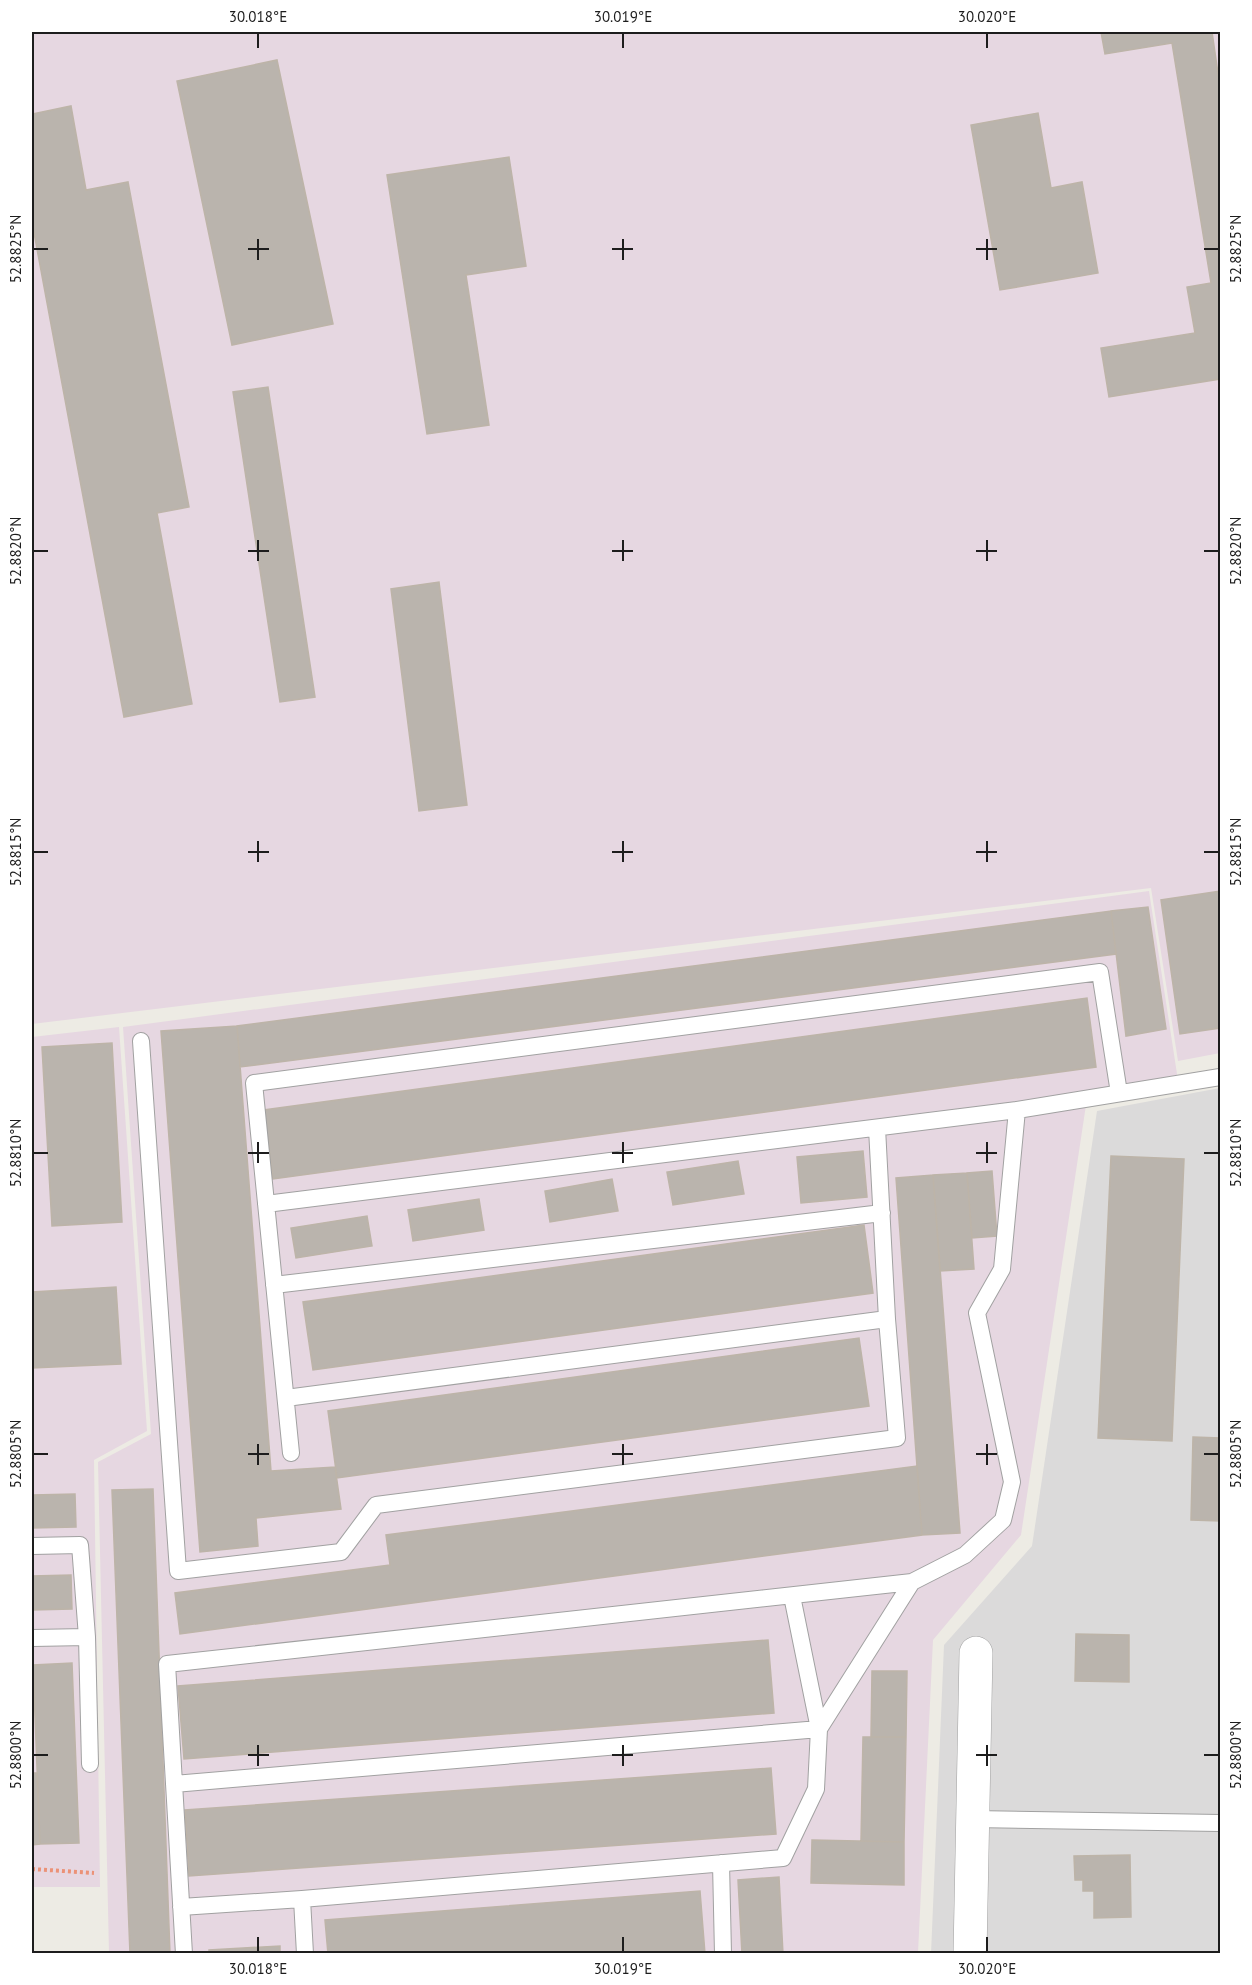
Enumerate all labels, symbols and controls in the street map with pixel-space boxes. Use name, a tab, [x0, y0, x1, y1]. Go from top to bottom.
text: 30.018°E	[229, 7, 287, 26]
text: 30.019°E	[594, 7, 652, 26]
text: 30.020°E	[958, 7, 1016, 26]
text: 52.8825°N	[6, 215, 25, 283]
text: 52.8825°N	[1226, 215, 1245, 283]
text: 52.8820°N	[6, 517, 25, 585]
text: 52.8820°N	[1226, 517, 1245, 585]
text: 52.8815°N	[6, 818, 25, 886]
text: 52.8815°N	[1226, 818, 1245, 886]
text: 52.8810°N	[6, 1119, 25, 1187]
text: 52.8810°N	[1226, 1119, 1245, 1187]
text: 52.8805°N	[6, 1420, 25, 1488]
text: 52.8805°N	[1226, 1420, 1245, 1488]
text: 52.8800°N	[6, 1721, 25, 1789]
text: 52.8800°N	[1226, 1721, 1245, 1789]
text: 30.018°E	[229, 1959, 287, 1978]
text: 30.019°E	[594, 1959, 652, 1978]
text: 30.020°E	[958, 1959, 1016, 1978]

